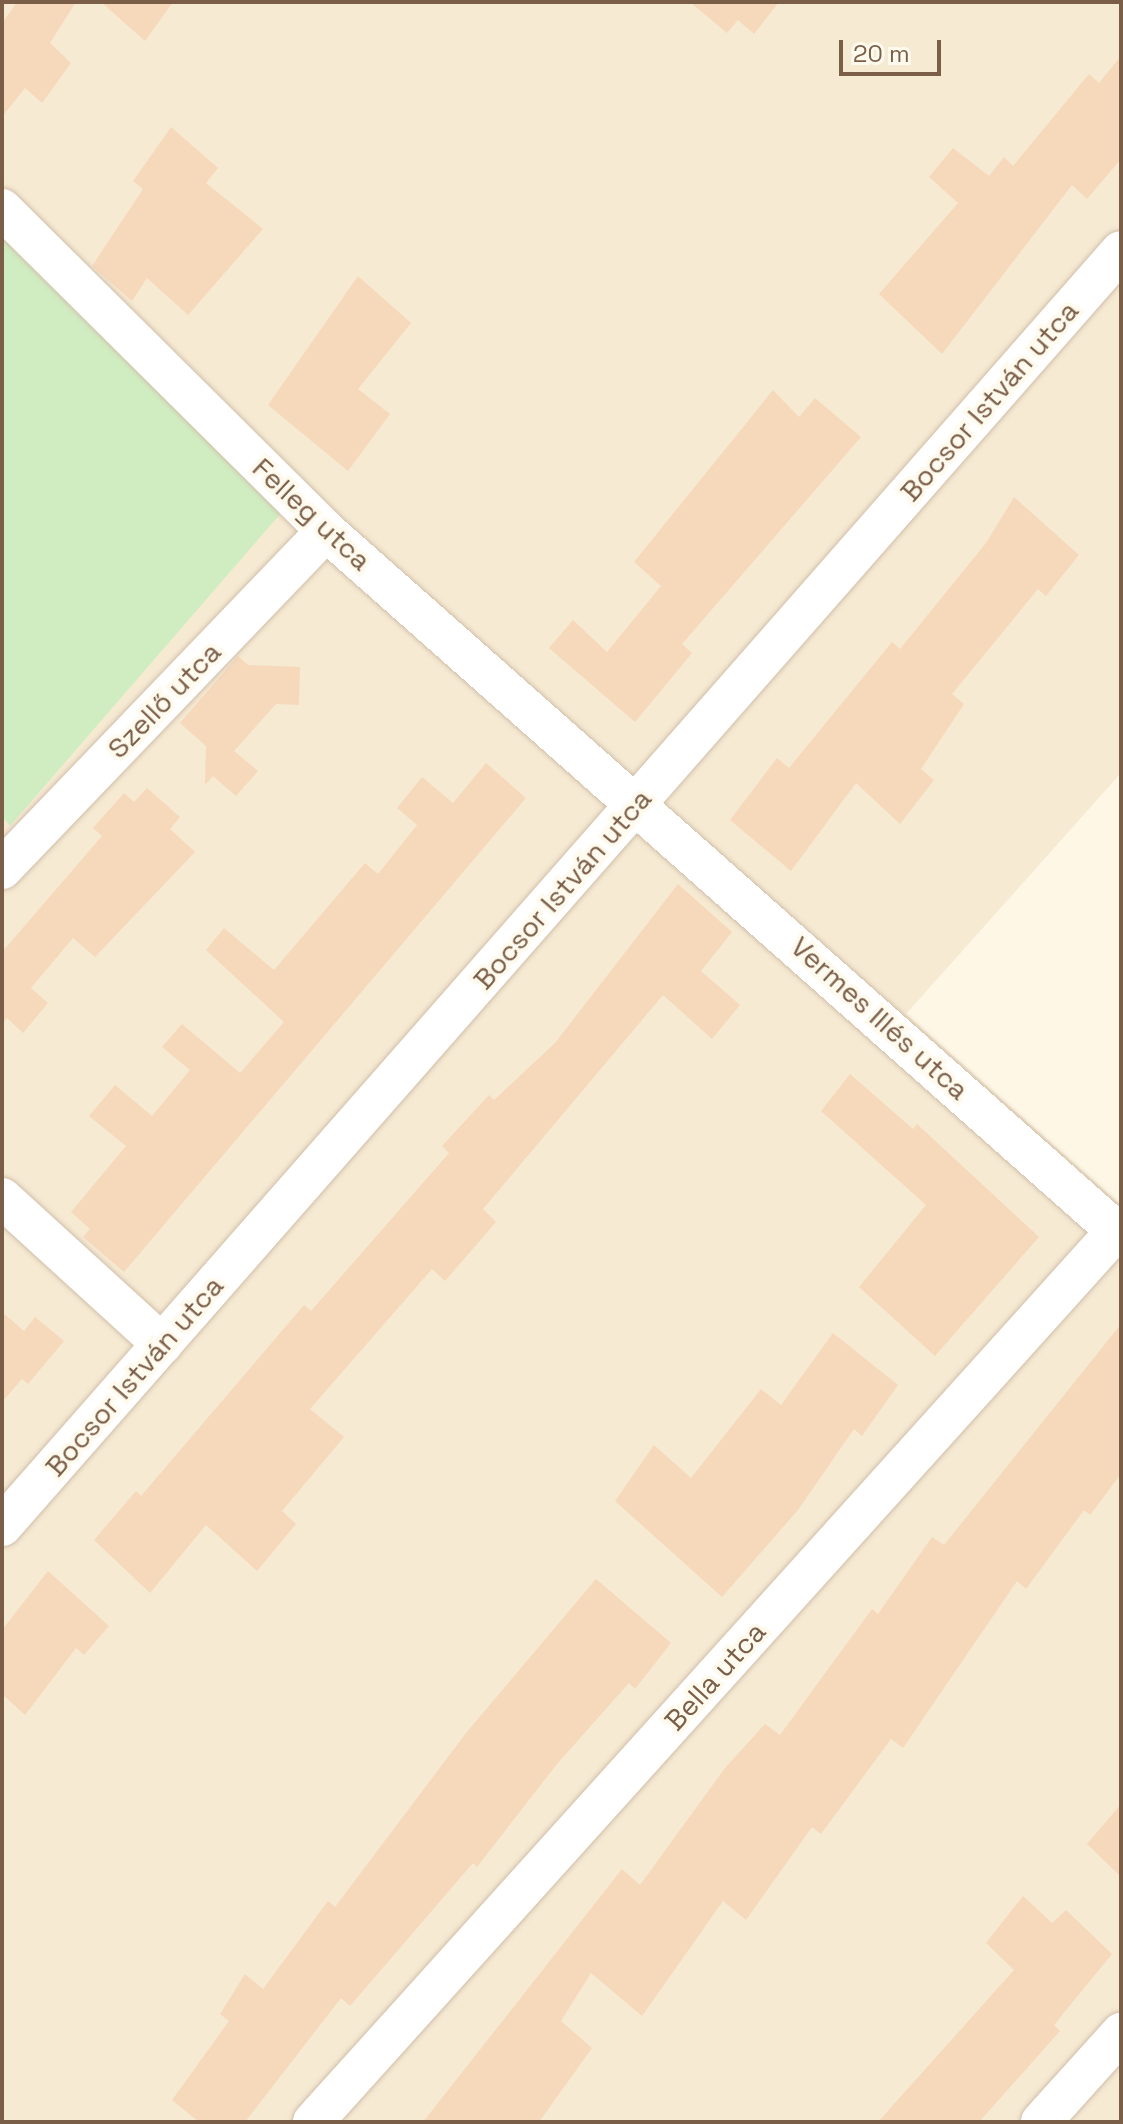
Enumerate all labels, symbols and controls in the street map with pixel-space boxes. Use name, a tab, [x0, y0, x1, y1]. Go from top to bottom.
scale bar	[843, 24, 945, 74]
text: 20 m	[853, 38, 910, 69]
street label: Bocsor István utca	[893, 294, 1085, 508]
street label: Felleg utca	[246, 451, 378, 577]
street label: Szellő utca	[100, 635, 228, 765]
street label: Bocsor István utca	[466, 782, 658, 996]
street label: Vermes Illés utca	[784, 929, 976, 1107]
street label: Bocsor István utca	[38, 1269, 230, 1483]
street label: Bella utca	[658, 1615, 772, 1737]

